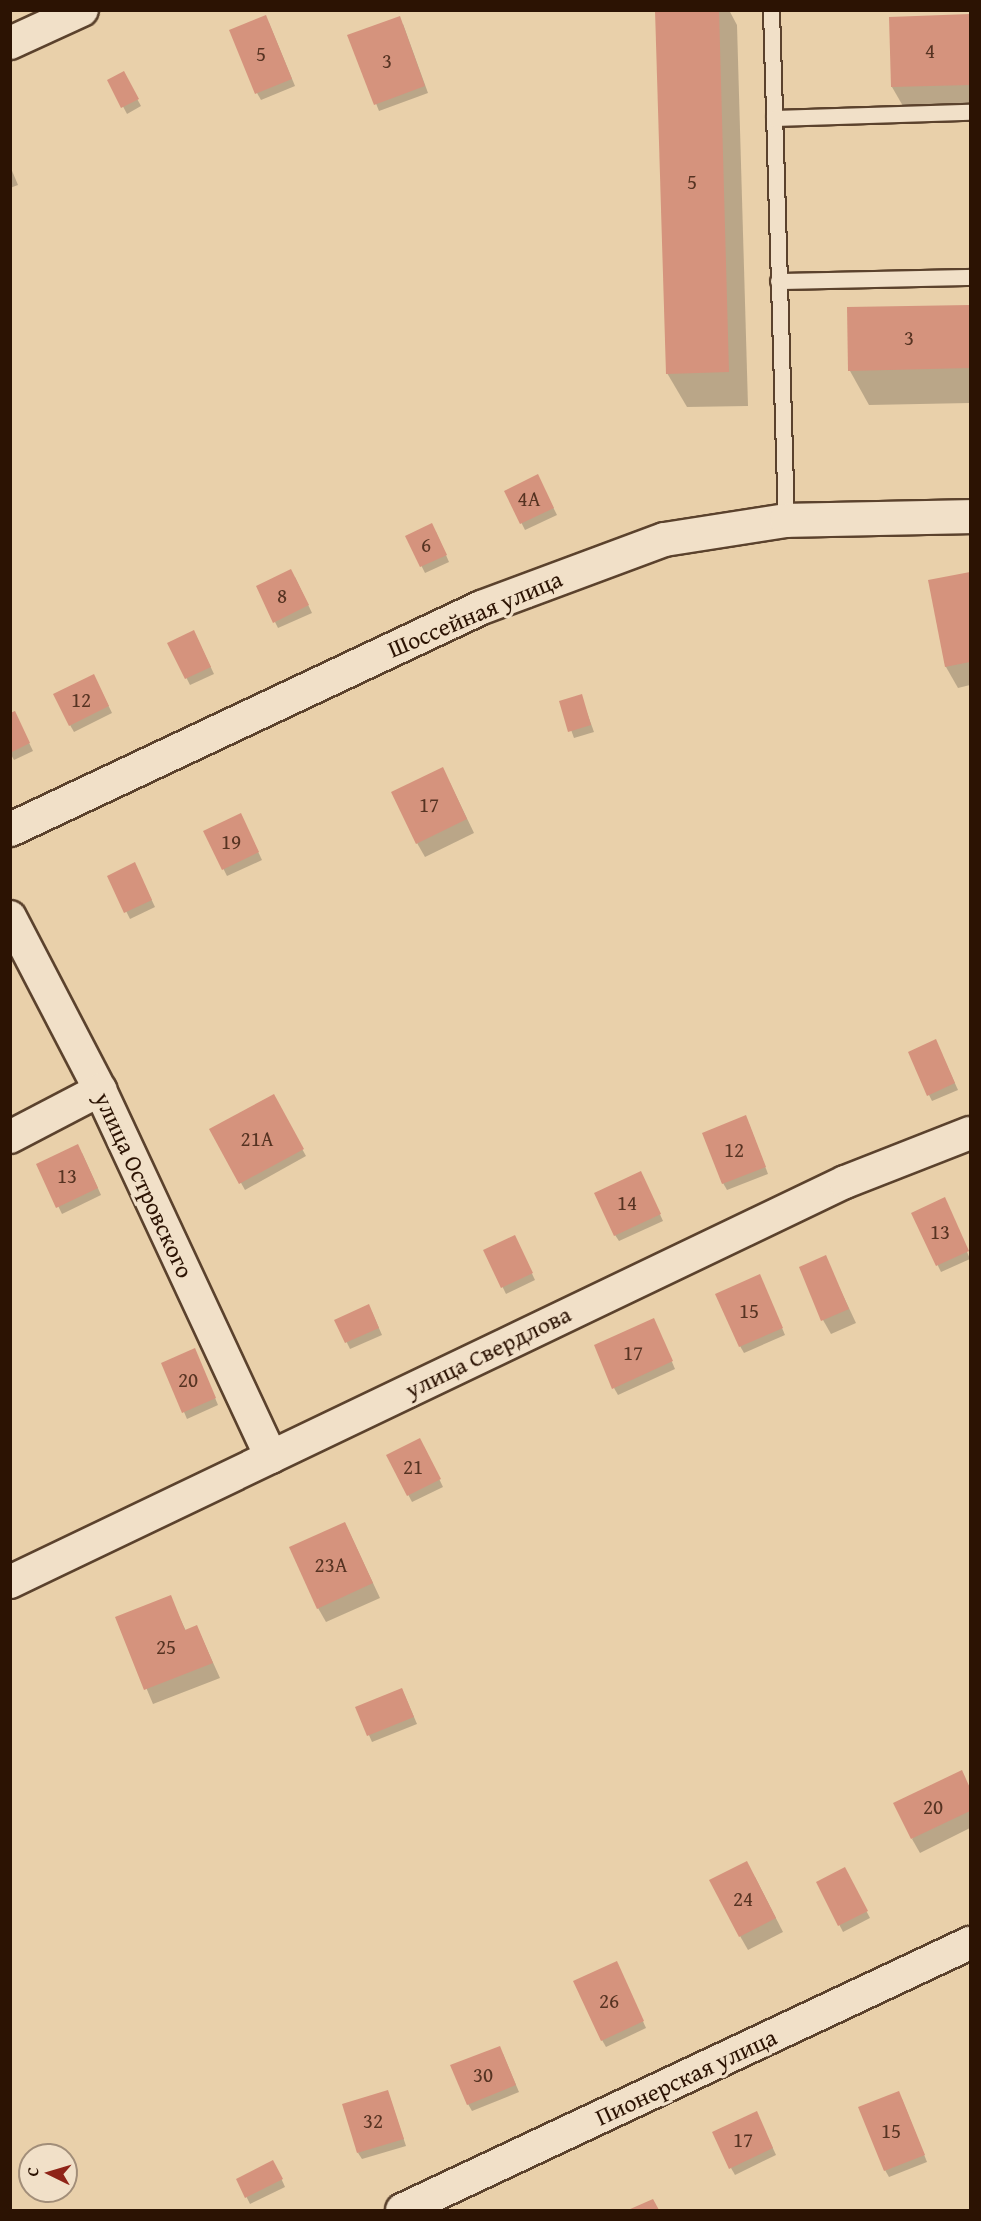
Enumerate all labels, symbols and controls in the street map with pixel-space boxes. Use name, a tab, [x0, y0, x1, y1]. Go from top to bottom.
house number: 4	[925, 38, 935, 64]
house number: 5	[256, 41, 266, 67]
house number: 3	[382, 48, 392, 74]
house number: 5	[687, 169, 697, 195]
house number: 3	[904, 325, 914, 351]
house number: 4А	[518, 486, 540, 512]
house number: 6	[421, 532, 431, 558]
street label: Шоссейная улица	[383, 564, 567, 664]
house number: 8	[277, 583, 287, 609]
house number: 12	[71, 687, 91, 713]
house number: 17	[419, 792, 439, 818]
house number: 19	[221, 829, 241, 855]
street label: улица Островского	[88, 1088, 200, 1282]
house number: 21А	[241, 1126, 273, 1152]
house number: 12	[724, 1137, 744, 1163]
house number: 13	[57, 1163, 77, 1189]
house number: 14	[617, 1190, 637, 1216]
house number: 13	[930, 1219, 950, 1245]
house number: 15	[739, 1298, 759, 1324]
street label: улица Свердлова	[401, 1299, 575, 1405]
house number: 17	[623, 1340, 643, 1366]
house number: 20	[178, 1367, 198, 1393]
house number: 21	[403, 1454, 423, 1480]
house number: 23А	[315, 1552, 347, 1578]
house number: 25	[156, 1634, 176, 1660]
house number: 20	[923, 1794, 943, 1820]
house number: 24	[733, 1886, 753, 1912]
house number: 26	[599, 1988, 619, 2014]
street label: Пионерская улица	[591, 2022, 781, 2132]
house number: 30	[473, 2062, 493, 2088]
house number: 32	[363, 2108, 383, 2134]
house number: 15	[881, 2118, 901, 2144]
house number: 17	[733, 2127, 753, 2153]
north arrow	[18, 2143, 78, 2203]
text: С	[20, 2166, 44, 2177]

